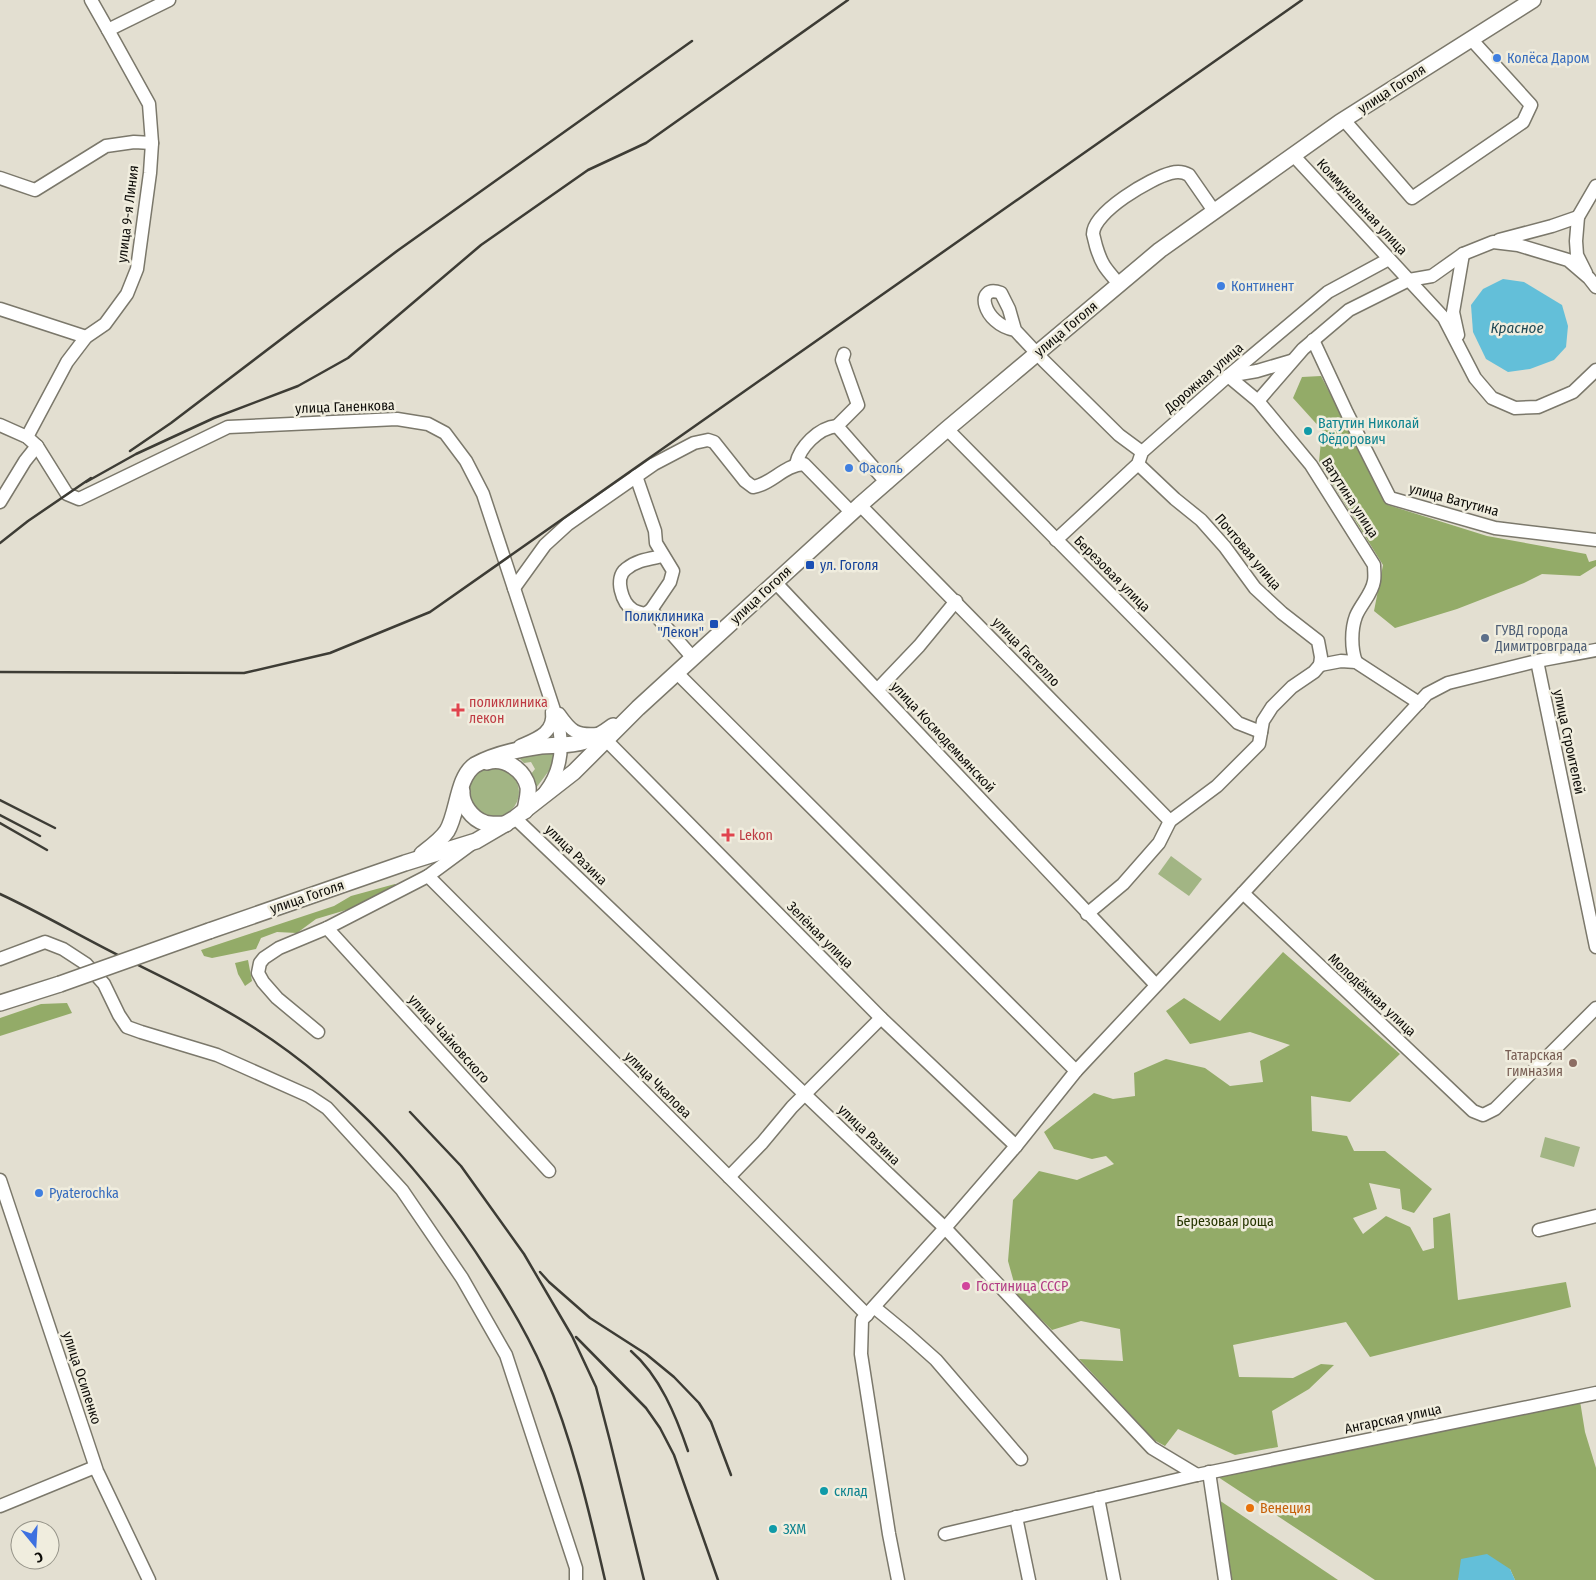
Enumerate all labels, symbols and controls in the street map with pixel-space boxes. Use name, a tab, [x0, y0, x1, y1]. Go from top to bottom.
place label: Колёса Даром	[1507, 50, 1590, 67]
marker: Колёса Даром	[1491, 52, 1503, 64]
street label: улица Гоголя	[1355, 61, 1429, 117]
street label: Коммунальная улица	[1313, 155, 1411, 259]
street label: улица 9-я Линия	[114, 164, 142, 264]
place label: Континент	[1231, 278, 1294, 295]
marker: Континент	[1215, 280, 1227, 292]
street label: улица Гоголя	[1031, 298, 1101, 360]
water label: Красное	[1490, 319, 1544, 337]
street label: Дорожная улица	[1161, 339, 1247, 417]
street label: улица Ганенкова	[295, 397, 395, 417]
place label: Ватутин Николай Фёдорович	[1318, 415, 1419, 448]
marker: Ватутин Николай Фёдорович	[1302, 425, 1314, 437]
street label: Ватутина улица	[1318, 455, 1382, 541]
place label: Фасоль	[859, 460, 903, 477]
marker: Фасоль	[843, 462, 855, 474]
street label: улица Ватутина	[1407, 480, 1501, 520]
street label: Почтовая улица	[1211, 510, 1285, 594]
street label: Березовая улица	[1070, 532, 1154, 616]
place label: ул. Гоголя	[820, 557, 878, 574]
marker: ул. Гоголя	[804, 559, 816, 571]
street label: улица Гоголя	[727, 562, 795, 628]
place label: Поликлиника "Лекон"	[624, 608, 704, 641]
street label: улица Гастелло	[989, 614, 1063, 690]
marker: Поликлиника "Лекон"	[708, 618, 720, 630]
place label: ГУВД города Димитровграда	[1494, 622, 1588, 655]
marker: ГУВД города Димитровграда	[1479, 632, 1491, 644]
street label: улица Космодемьянской	[887, 678, 999, 796]
street label: улица Строителей	[1550, 688, 1588, 796]
place label: поликлиника лекон	[469, 694, 548, 727]
marker: поликлиника лекон	[451, 703, 465, 717]
street label: улица Разина	[541, 821, 611, 889]
place label: Lekon	[739, 827, 773, 844]
marker: Lekon	[721, 828, 735, 842]
street label: улица Гоголя	[268, 876, 346, 918]
street label: Зелёная улица	[783, 898, 857, 972]
street label: Молодёжная улица	[1325, 950, 1420, 1040]
street label: улица Чайковского	[405, 991, 493, 1087]
place label: Татарская гимназия	[1505, 1047, 1563, 1080]
street label: улица Чкалова	[621, 1048, 695, 1122]
marker: Татарская гимназия	[1567, 1057, 1579, 1069]
street label: улица Разина	[834, 1101, 904, 1169]
place label: Pyaterochka	[49, 1185, 119, 1202]
marker: Pyaterochka	[33, 1187, 45, 1199]
park label: Березовая роща	[1176, 1213, 1274, 1230]
place label: Гостиница СССР	[976, 1278, 1068, 1295]
marker: Гостиница СССР	[960, 1280, 972, 1292]
street label: улица Осипенко	[59, 1330, 105, 1426]
street label: Ангарская улица	[1343, 1400, 1443, 1438]
place label: склад	[834, 1483, 868, 1500]
marker: склад	[818, 1485, 830, 1497]
place label: Венеция	[1260, 1500, 1311, 1517]
marker: Венеция	[1244, 1502, 1256, 1514]
north arrow	[10, 1520, 60, 1570]
place label: ЗХМ	[783, 1521, 806, 1538]
marker: ЗХМ	[767, 1523, 779, 1535]
text: С	[32, 1548, 45, 1566]

